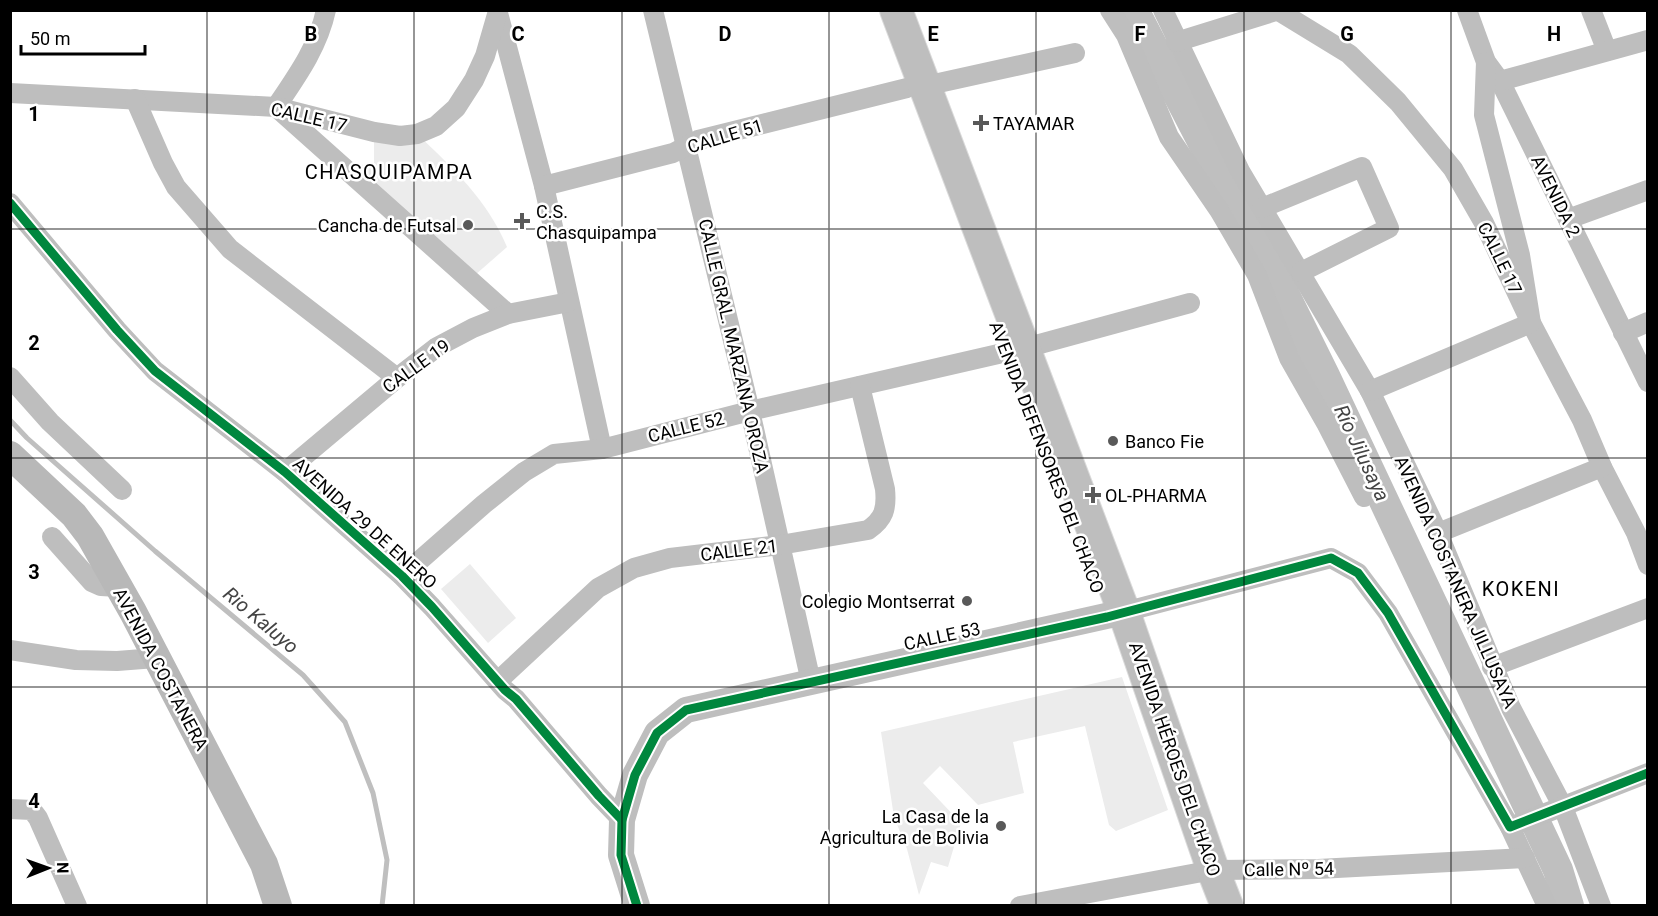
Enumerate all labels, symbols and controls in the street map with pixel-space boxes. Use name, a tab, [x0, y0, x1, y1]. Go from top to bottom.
scale bar	[21, 18, 146, 56]
text: B	[305, 22, 317, 46]
text: C	[511, 22, 525, 46]
text: D	[719, 22, 732, 46]
text: E	[927, 22, 939, 46]
text: F	[1135, 22, 1146, 46]
text: G	[1340, 22, 1354, 46]
text: H	[1547, 22, 1561, 46]
text: 50 m	[30, 28, 70, 49]
street label: CALLE 17	[269, 98, 349, 136]
text: 1	[28, 102, 40, 126]
place label: TAYAMAR	[993, 113, 1074, 134]
street label: CALLE 51	[685, 115, 765, 157]
marker: TAYAMAR	[974, 116, 988, 130]
street label: AVENIDA 2	[1527, 152, 1585, 240]
district label: CHASQUIPAMPA	[305, 160, 473, 184]
place label: C.S. Chasquipampa	[536, 201, 657, 243]
marker: C.S. Chasquipampa	[513, 212, 531, 230]
place label: Cancha de Futsal	[318, 215, 456, 236]
street label: CALLE GRAL. MARZANA OROZA	[694, 217, 774, 475]
marker: Cancha de Futsal	[461, 218, 475, 232]
street label: CALLE 17	[1474, 218, 1526, 298]
street label: AVENIDA DEFENSORES DEL CHACO	[985, 318, 1109, 596]
text: 2	[28, 331, 40, 355]
street label: CALLE 19	[378, 335, 454, 397]
water label: Río Jilusaya	[1329, 401, 1395, 505]
street label: CALLE 52	[646, 407, 726, 447]
place label: Banco Fie	[1125, 431, 1204, 452]
marker: Banco Fie	[1106, 434, 1120, 448]
street label: AVENIDA 29 DE ENERO	[289, 453, 441, 593]
street label: AVENIDA COSTANERA JILLUSAYA	[1391, 453, 1521, 712]
place label: OL-PHARMA	[1105, 485, 1207, 506]
marker: OL-PHARMA	[1086, 488, 1100, 502]
street label: CALLE 21	[699, 535, 779, 565]
text: 3	[28, 560, 40, 584]
district label: KOKENI	[1482, 577, 1560, 601]
water label: Rio Kaluyo	[218, 582, 304, 658]
street label: AVENIDA COSTANERA	[109, 584, 213, 754]
place label: Colegio Montserrat	[802, 591, 955, 612]
marker: Colegio Montserrat	[960, 594, 974, 608]
street label: CALLE 53	[902, 618, 982, 654]
street label: AVENIDA HÉROES DEL CHACO	[1125, 639, 1225, 879]
text: 4	[28, 789, 40, 813]
place label: La Casa de la Agricultura de Bolivia	[820, 806, 989, 848]
marker: La Casa de la Agricultura de Bolivia	[994, 819, 1008, 833]
north arrow	[18, 838, 78, 898]
street label: Calle Nº 54	[1244, 858, 1334, 880]
text: N	[53, 862, 72, 874]

